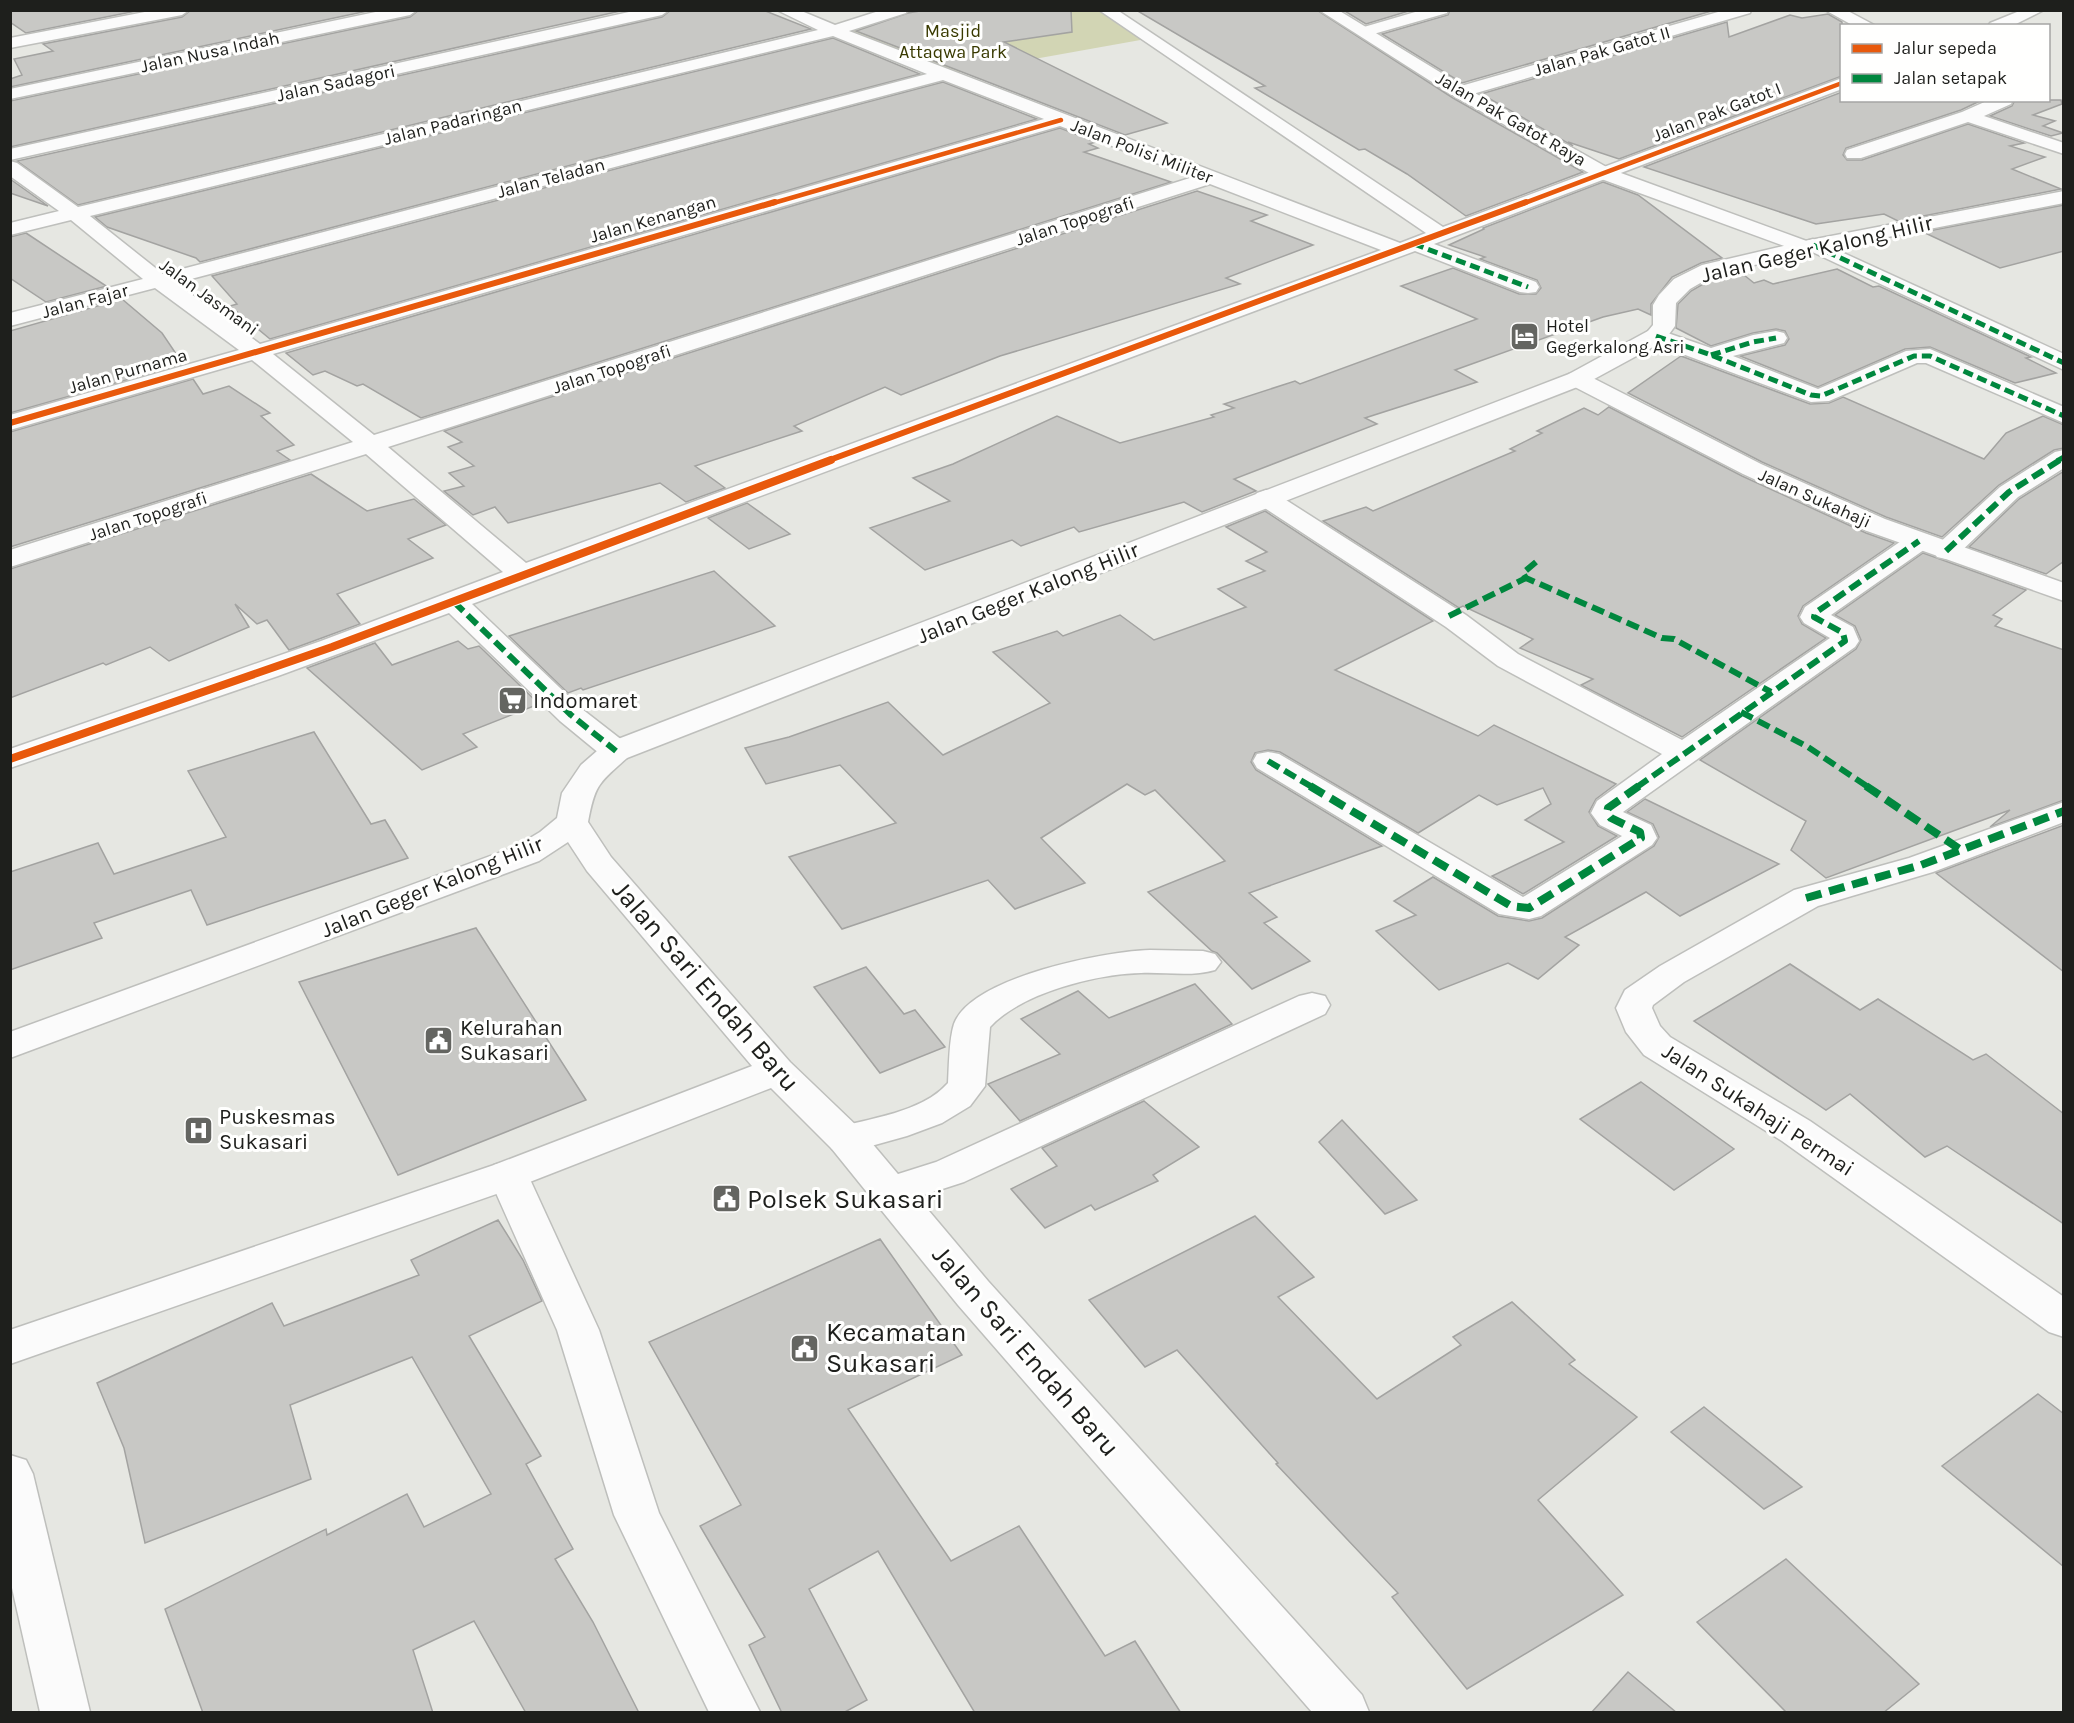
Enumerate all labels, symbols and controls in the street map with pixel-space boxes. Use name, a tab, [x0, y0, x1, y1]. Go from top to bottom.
park label: Masjid Attaqwa Park	[899, 20, 1007, 63]
street label: Jalan Pak Gatot II	[1531, 21, 1673, 81]
legend	[1840, 24, 2050, 102]
street label: Jalan Nusa Indah	[139, 27, 281, 77]
text: Jalur sepeda	[1894, 37, 1997, 59]
street label: Jalan Sadagori	[275, 60, 397, 106]
street label: Jalan Pak Gatot Raya	[1432, 67, 1590, 171]
text: Jalan setapak	[1894, 67, 2007, 89]
street label: Jalan Pak Gatot I	[1650, 77, 1784, 147]
street label: Jalan Padaringan	[382, 94, 524, 150]
street label: Jalan Polisi Militer	[1068, 114, 1216, 188]
street label: Jalan Teladan	[495, 153, 607, 203]
street label: Jalan Kenangan	[587, 191, 719, 247]
street label: Jalan Topografi	[1013, 192, 1137, 250]
street label: Jalan Geger Kalong Hilir	[1699, 210, 1935, 288]
street label: Jalan Jasmani	[155, 254, 263, 340]
street label: Jalan Fajar	[40, 279, 131, 323]
place label: Hotel Gegerkalong Asri	[1546, 315, 1685, 358]
hotel icon: Hotel Gegerkalong Asri	[1509, 320, 1541, 352]
street label: Jalan Topografi	[550, 340, 674, 398]
street label: Jalan Purnama	[66, 344, 190, 398]
street label: Jalan Sukahaji	[1755, 463, 1875, 533]
street label: Jalan Topografi	[86, 487, 210, 545]
street label: Jalan Geger Kalong Hilir	[913, 537, 1143, 649]
supermarket icon: Indomaret	[496, 685, 528, 717]
place label: Indomaret	[533, 688, 638, 714]
street label: Jalan Geger Kalong Hilir	[317, 831, 547, 943]
street label: Jalan Sari Endah Baru	[606, 874, 806, 1098]
place label: Kelurahan Sukasari	[460, 1015, 563, 1066]
public building icon: Kelurahan Sukasari	[423, 1025, 455, 1057]
street label: Jalan Sukahaji Permai	[1657, 1038, 1859, 1182]
place label: Puskesmas Sukasari	[219, 1104, 336, 1155]
hospital icon: Puskesmas Sukasari	[182, 1114, 214, 1146]
public building icon: Polsek Sukasari	[710, 1183, 742, 1215]
place label: Polsek Sukasari	[747, 1183, 944, 1215]
street label: Jalan Sari Endah Baru	[926, 1239, 1126, 1463]
place label: Kecamatan Sukasari	[826, 1316, 967, 1379]
public building icon: Kecamatan Sukasari	[789, 1332, 821, 1364]

